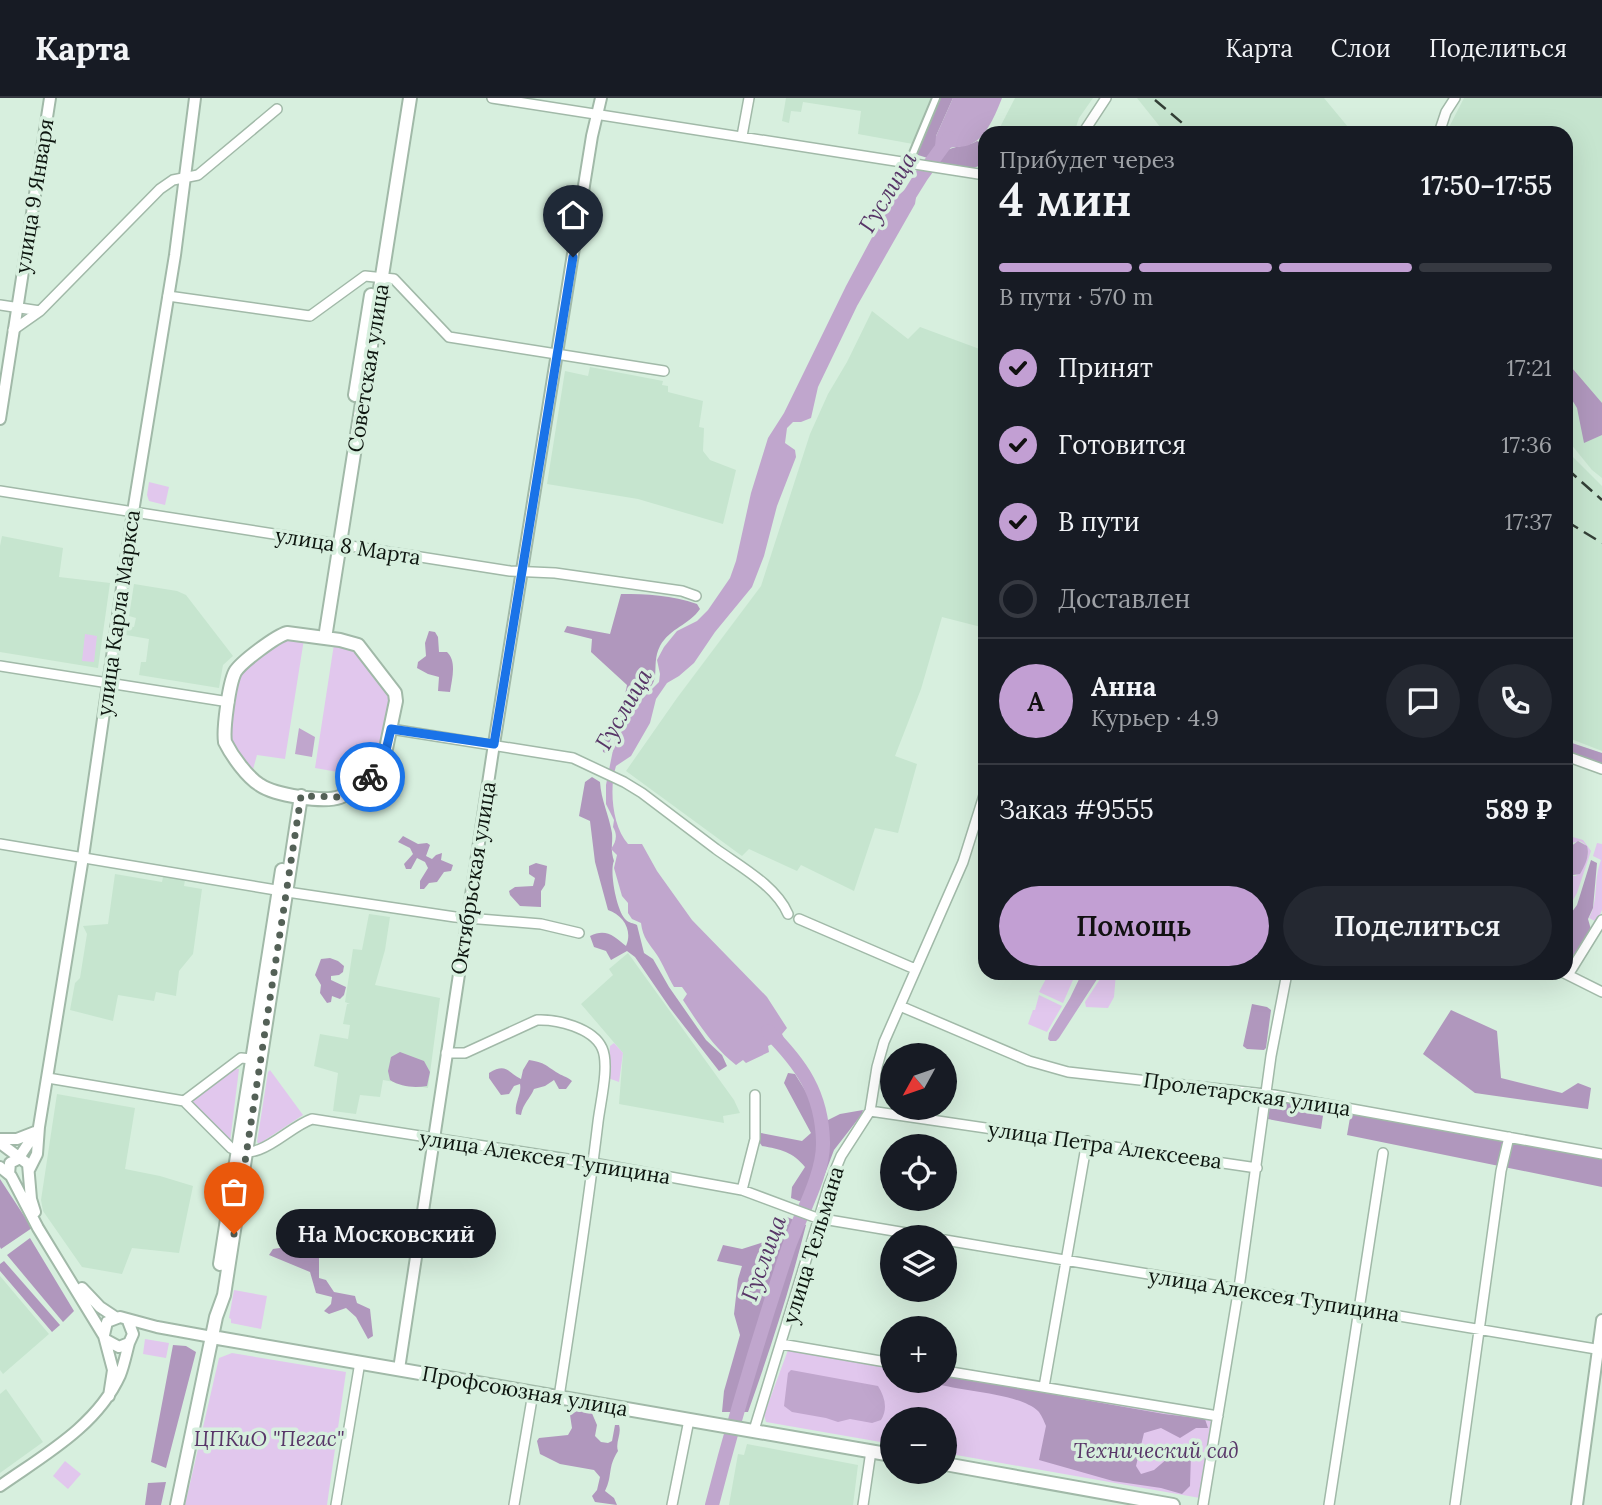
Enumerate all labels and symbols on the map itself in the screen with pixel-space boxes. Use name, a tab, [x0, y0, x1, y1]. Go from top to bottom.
street label: улица 9 Января	[8, 117, 60, 275]
water label: Гуслица	[852, 146, 923, 238]
pin	[543, 185, 603, 257]
street label: Советская улица	[341, 282, 395, 454]
street label: улица Карла Маркса	[90, 508, 146, 718]
street label: улица 8 Марта	[273, 521, 423, 571]
water label: Гуслица	[588, 663, 658, 755]
courier	[335, 742, 405, 812]
street label: Октябрьская улица	[444, 779, 502, 976]
north arrow	[880, 1043, 957, 1120]
street label: Пролетарская улица	[1142, 1066, 1353, 1122]
street label: улица Петра Алексеева	[986, 1115, 1224, 1175]
street label: улица Алексея Тупицина	[417, 1124, 673, 1190]
pin	[204, 1162, 264, 1234]
street label: улица Тельмана	[776, 1163, 850, 1327]
callout: На Московский	[276, 1210, 496, 1258]
water label: Гуслица	[734, 1211, 792, 1305]
street label: улица Алексея Тупицина	[1146, 1262, 1402, 1328]
street label: Профсоюзная улица	[420, 1360, 630, 1422]
park label: ЦПКиО "Пегас"	[194, 1425, 344, 1452]
park label: Технический сад	[1073, 1437, 1239, 1464]

